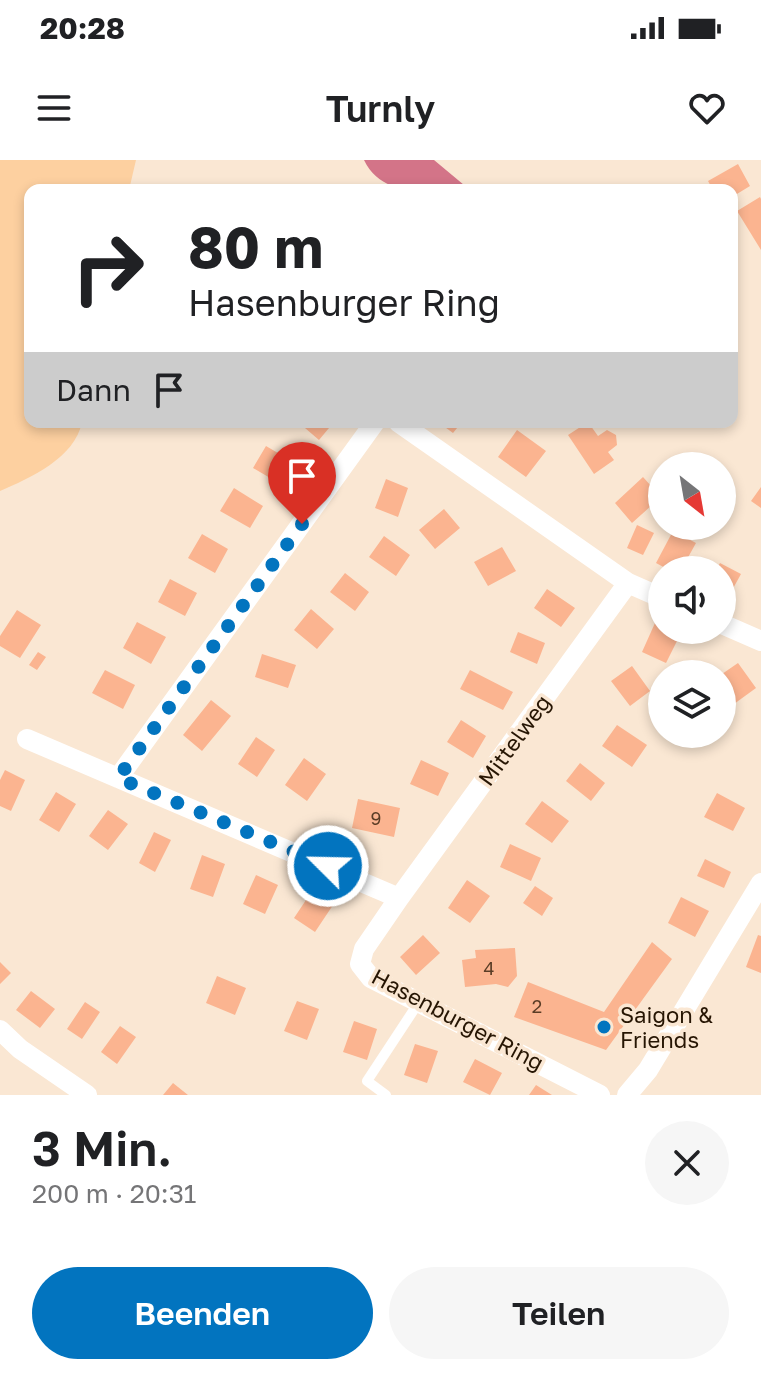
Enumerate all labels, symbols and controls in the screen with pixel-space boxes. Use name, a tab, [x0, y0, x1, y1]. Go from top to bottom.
text: 20:28	[40, 10, 125, 46]
icon: menu	[32, 86, 76, 130]
icon: heart	[685, 86, 729, 130]
text: Turnly	[326, 87, 435, 130]
text: 80 m	[188, 213, 323, 280]
icon: right	[56, 216, 160, 320]
text: Hasenburger Ring	[188, 281, 500, 324]
icon: arrive	[147, 368, 191, 412]
text: Dann	[56, 372, 131, 408]
pin	[268, 442, 336, 524]
north arrow	[648, 452, 736, 540]
map controls	[648, 452, 736, 748]
icon: arrive	[280, 454, 324, 498]
button: sound	[648, 556, 736, 644]
button: layers	[648, 660, 736, 748]
street label: Mittelweg	[472, 689, 556, 791]
house number: 9	[371, 807, 381, 829]
position arrow	[286, 824, 370, 908]
house number: 4	[484, 957, 495, 979]
street label: Hasenburger Ring	[368, 962, 548, 1076]
house number: 2	[532, 995, 542, 1017]
place label: Saigon & Friends	[620, 1001, 713, 1053]
marker: Saigon & Friends	[595, 1018, 613, 1036]
text: 3 Min.	[32, 1119, 172, 1177]
button: close	[645, 1121, 729, 1205]
text: 200 m · 20:31	[32, 1178, 196, 1209]
button: Beenden	[32, 1267, 373, 1359]
button: Teilen	[389, 1267, 729, 1359]

